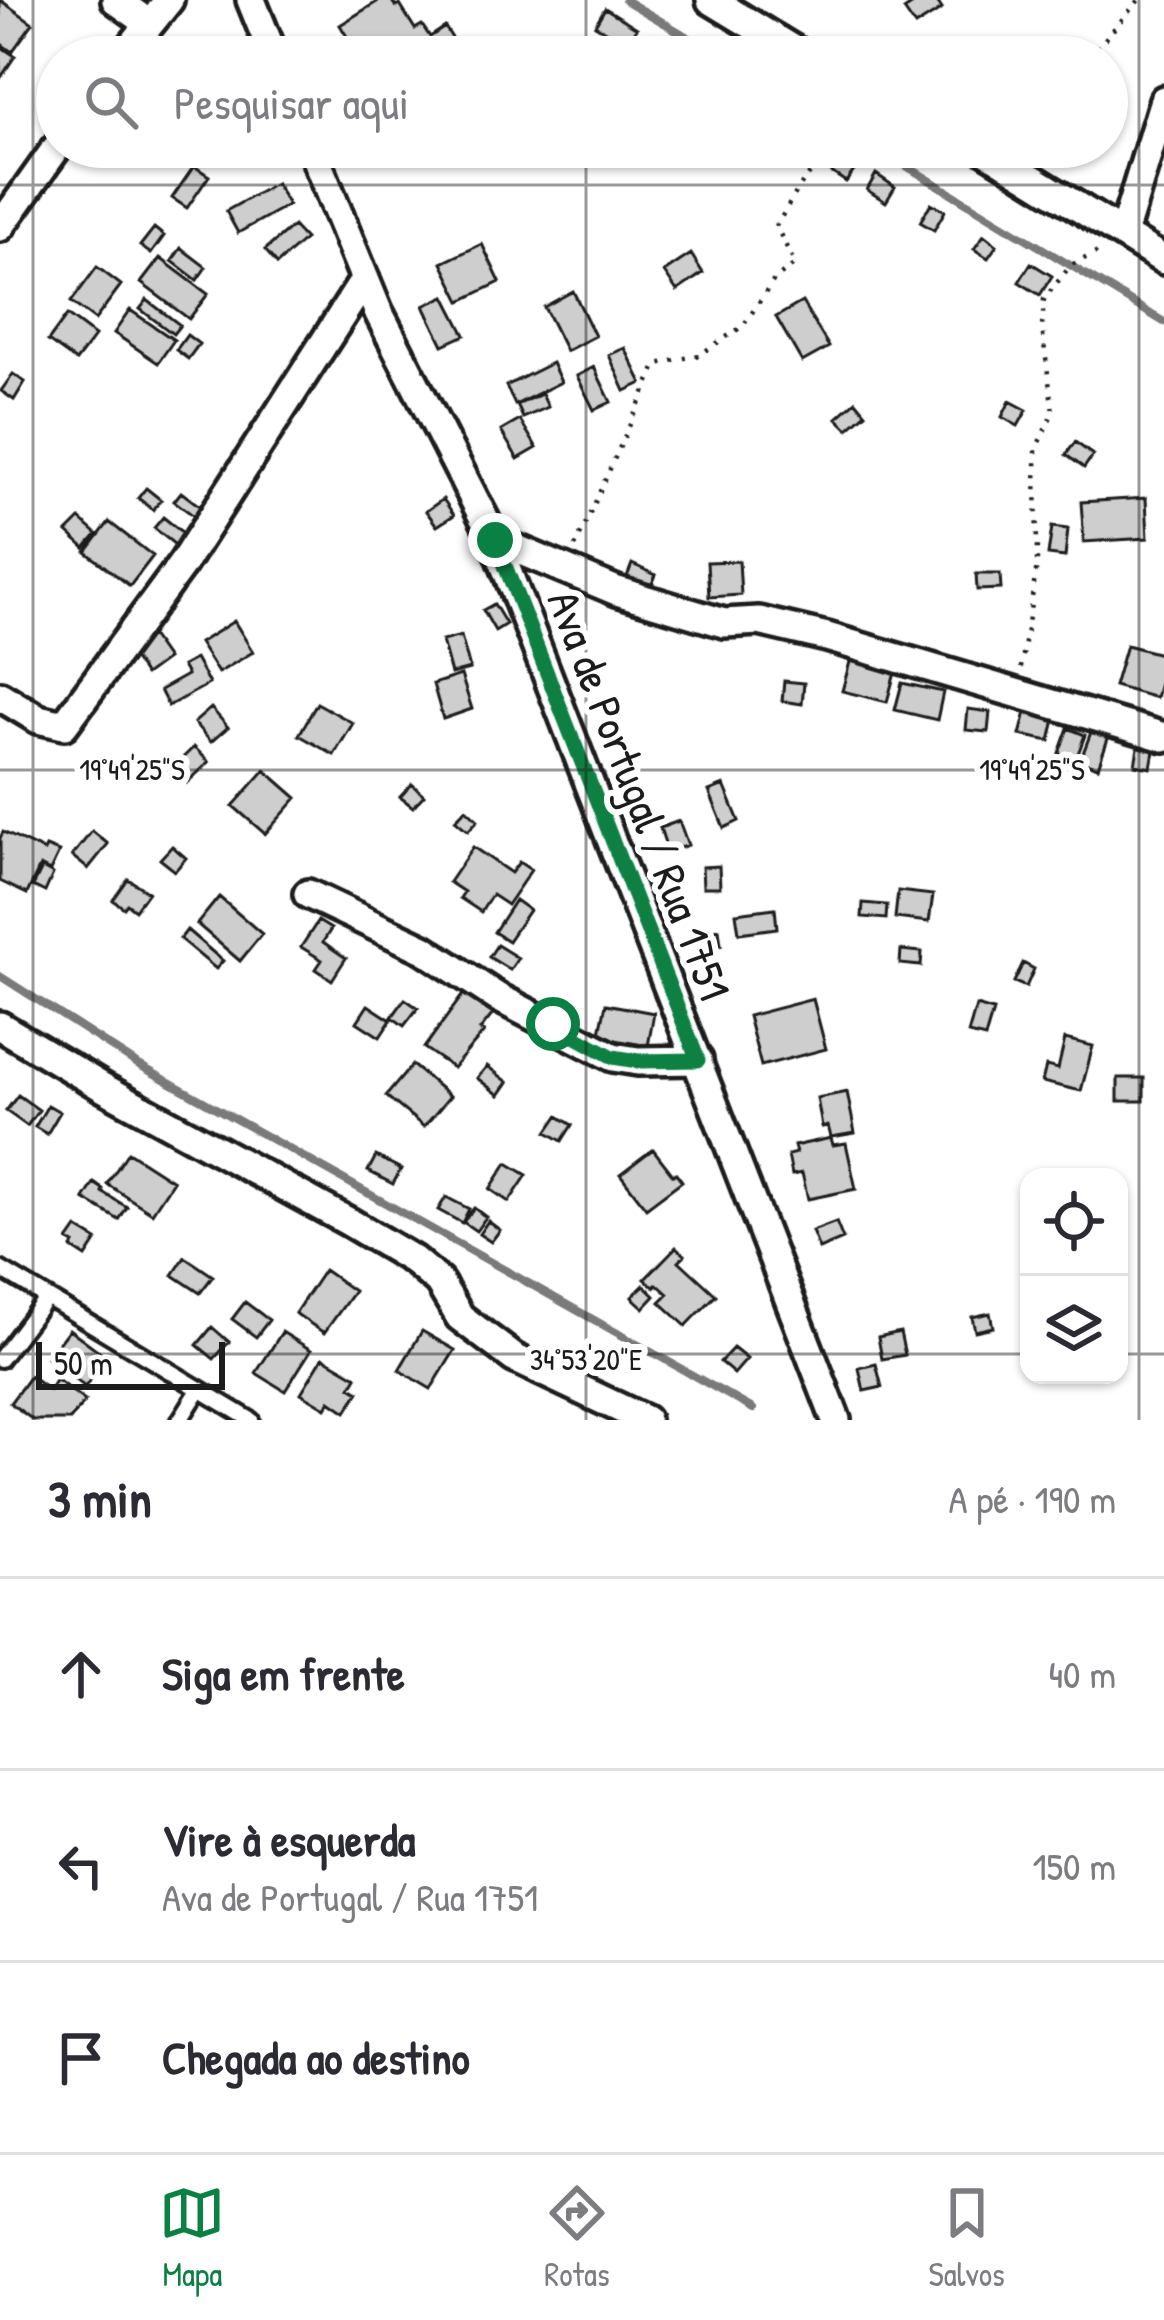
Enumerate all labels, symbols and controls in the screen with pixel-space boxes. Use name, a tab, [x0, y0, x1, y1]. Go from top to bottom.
search box	[36, 36, 1128, 168]
icon: search	[78, 69, 144, 135]
text: Pesquisar aqui	[174, 72, 409, 133]
route end	[468, 513, 522, 567]
street label: Ava de Portugal / Rua 1751	[534, 581, 746, 1009]
text: 19°49'25"S	[79, 749, 185, 789]
text: 19°49'25"S	[979, 749, 1085, 789]
route start	[526, 997, 580, 1051]
map controls	[1020, 1168, 1128, 1384]
button: locate	[1020, 1168, 1128, 1276]
button: layers	[1020, 1276, 1128, 1384]
scale bar	[36, 1336, 225, 1389]
text: 34°53'20"E	[530, 1339, 642, 1379]
text: 50 m	[54, 1341, 113, 1385]
text: 3 min	[48, 1464, 152, 1533]
text: A pé · 190 m	[949, 1472, 1116, 1525]
icon: ahead	[48, 1641, 114, 1707]
text: Siga em frente	[162, 1643, 405, 1704]
text: 40 m	[1048, 1647, 1116, 1700]
text: Vire à esquerda	[162, 1809, 415, 1870]
icon: left	[48, 1833, 114, 1899]
text: 150 m	[1032, 1839, 1116, 1892]
text: Ava de Portugal / Rua 1751	[162, 1870, 538, 1923]
icon: arrive	[48, 2025, 114, 2091]
text: Chegada ao destino	[162, 2027, 470, 2088]
tab: Mapa	[159, 2180, 225, 2296]
tab: Rotas	[544, 2180, 610, 2296]
tab: Salvos	[929, 2180, 1005, 2296]

